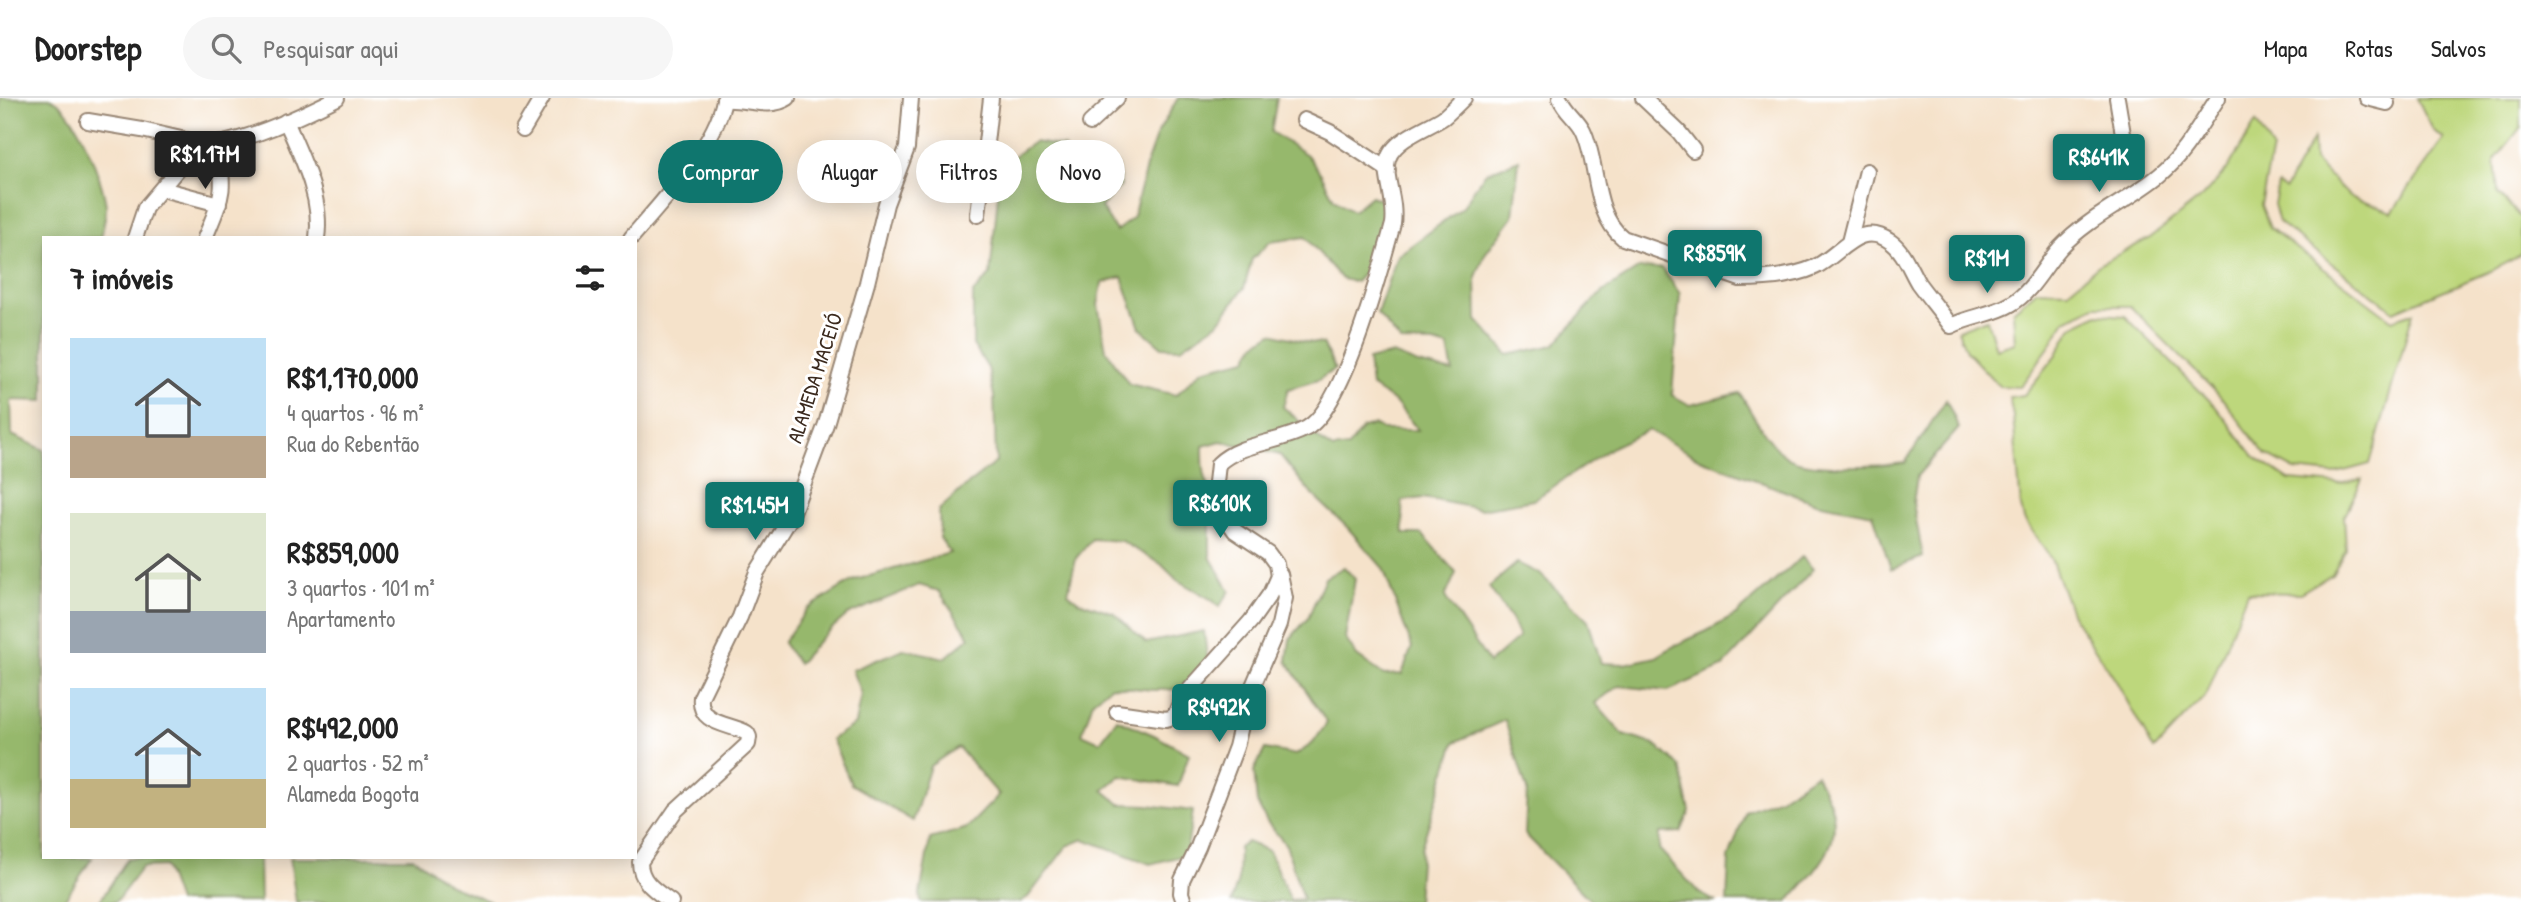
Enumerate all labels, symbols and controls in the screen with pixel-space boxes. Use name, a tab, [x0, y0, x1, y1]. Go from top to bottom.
search box	[183, 17, 673, 80]
text: Doorstep	[35, 26, 141, 70]
icon: search	[207, 29, 245, 67]
text: Pesquisar aqui	[263, 31, 399, 66]
text: Mapa	[2264, 32, 2307, 64]
text: Rotas	[2345, 32, 2393, 64]
text: Salvos	[2431, 32, 2486, 64]
pin: R$1.17M	[140, 132, 270, 191]
pin: R$641K	[2042, 134, 2156, 194]
text: R$1.17M	[171, 138, 239, 169]
chip: Comprar	[658, 140, 783, 203]
chip: Alugar	[797, 140, 902, 203]
chip: Filtros	[916, 140, 1022, 203]
chip: Novo	[1036, 140, 1125, 203]
text: R$641K	[2069, 141, 2129, 172]
pin: R$859K	[1658, 230, 1772, 290]
pin: R$1M	[1946, 236, 2028, 295]
text: R$859K	[1684, 237, 1746, 268]
text: R$1M	[1965, 242, 2009, 273]
text: 7 imóveis	[70, 258, 173, 298]
icon: filters	[571, 259, 609, 297]
street label: ALAMEDA MACEIÓ	[780, 309, 849, 447]
text: R$1,170,000	[287, 357, 418, 397]
icon: home	[126, 366, 210, 450]
text: 4 quartos · 96 m²	[287, 397, 424, 428]
text: Rua do Rebentão	[287, 428, 419, 459]
pin: R$610K	[1163, 480, 1277, 540]
pin: R$1.45M	[690, 482, 820, 542]
text: R$610K	[1189, 487, 1251, 518]
text: R$1.45M	[721, 489, 789, 520]
text: R$859,000	[287, 532, 399, 572]
icon: home	[126, 541, 210, 625]
text: 3 quartos · 101 m²	[287, 572, 435, 603]
text: Apartamento	[287, 603, 395, 634]
pin: R$492K	[1162, 684, 1276, 744]
text: R$492K	[1188, 691, 1250, 722]
text: R$492,000	[287, 707, 399, 747]
icon: home	[126, 716, 210, 800]
text: 2 quartos · 52 m²	[287, 747, 429, 778]
text: Alameda Bogota	[287, 778, 419, 809]

